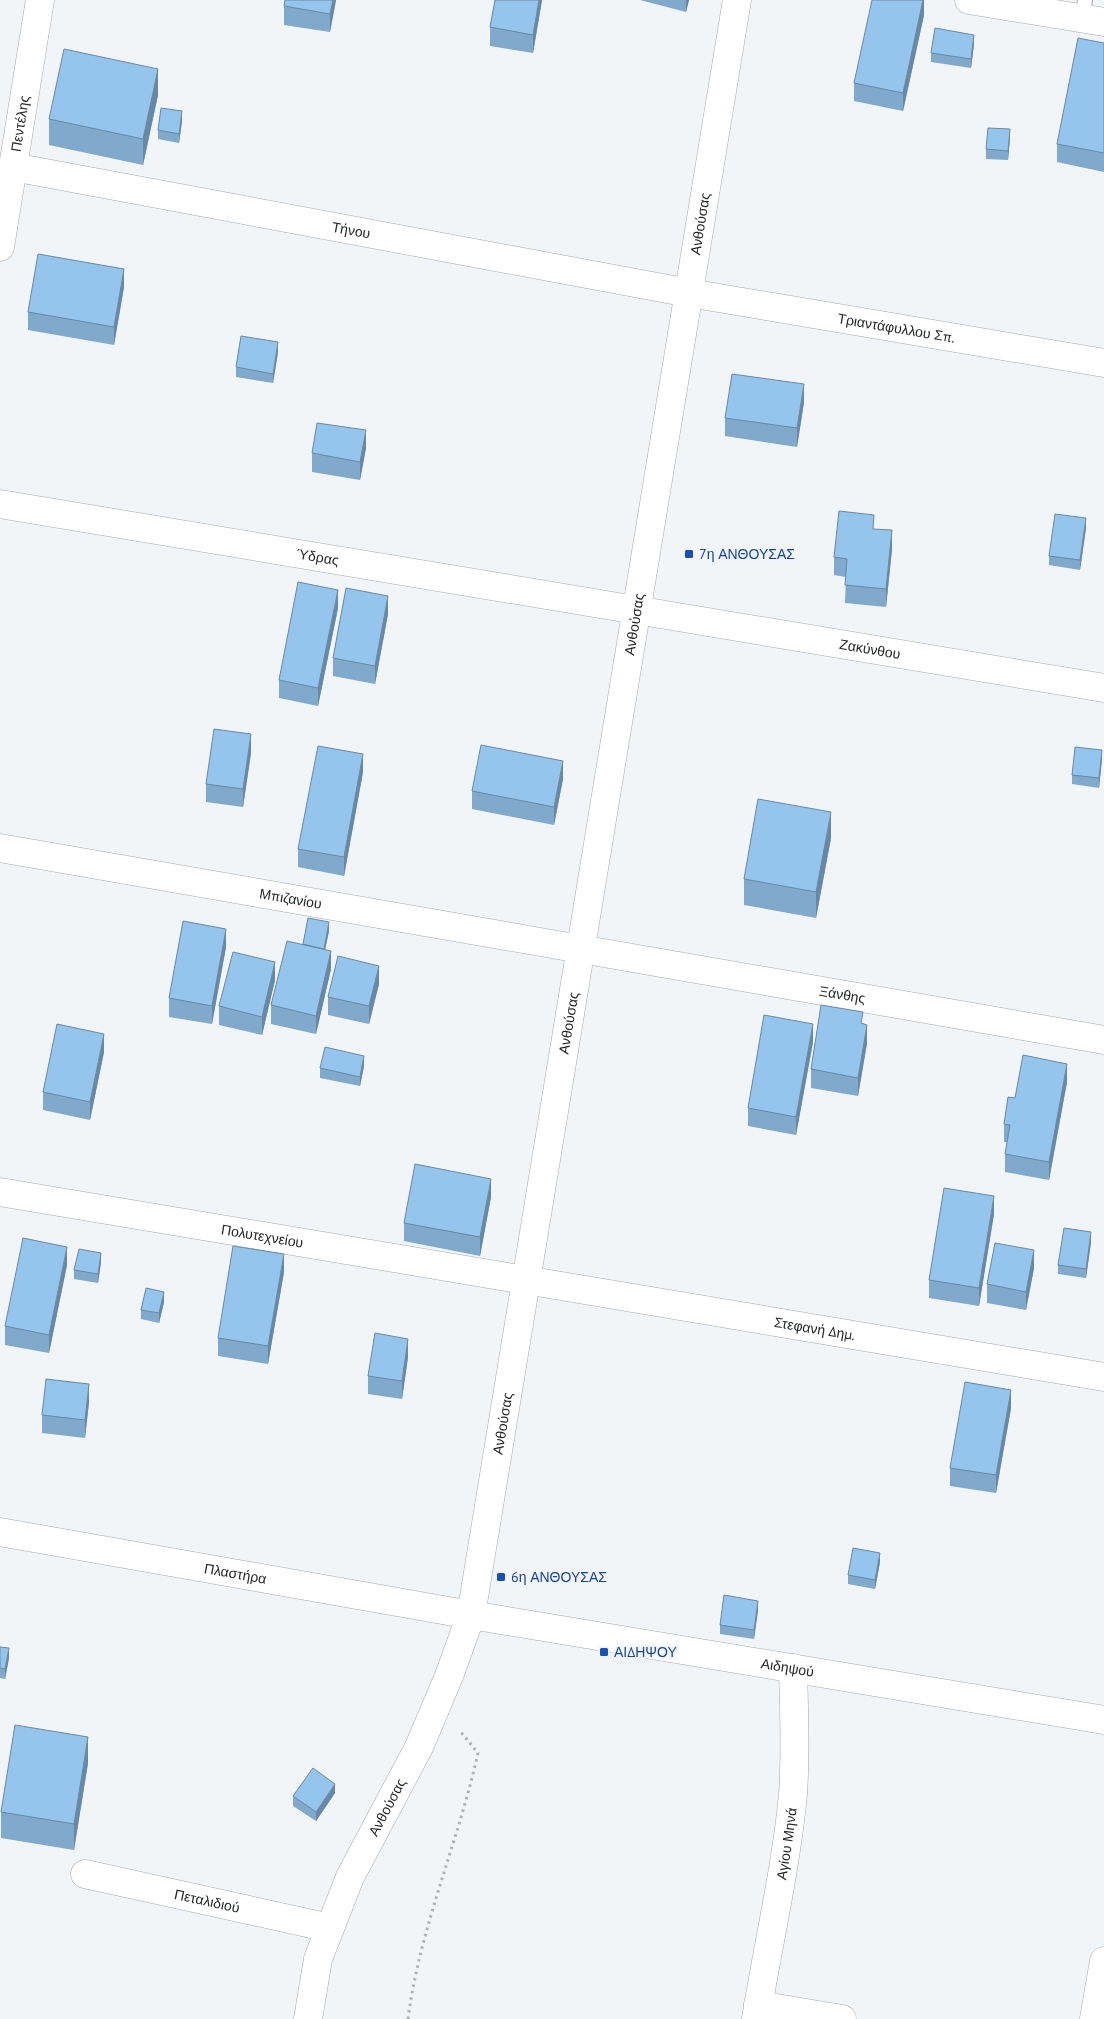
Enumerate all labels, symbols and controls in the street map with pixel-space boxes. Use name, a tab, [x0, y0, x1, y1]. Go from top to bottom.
street label: Πεντέλης	[7, 94, 33, 153]
street label: Ανθούσας	[686, 191, 714, 256]
street label: Τήνου	[330, 218, 372, 242]
street label: Τριαντάφυλλου Σπ.	[836, 309, 957, 347]
street label: Ύδρας	[295, 545, 340, 569]
place label: 7η ΑΝΘΟΥΣΑΣ	[699, 545, 795, 563]
marker: 7η ΑΝΘΟΥΣΑΣ	[683, 548, 695, 560]
street label: Ανθούσας	[620, 592, 648, 657]
street label: Ζακύνθου	[838, 635, 902, 663]
street label: Μπιζανίου	[258, 884, 323, 913]
street label: Ξάνθης	[818, 982, 867, 1007]
street label: Ανθούσας	[555, 990, 583, 1055]
street label: Πολυτεχνείου	[220, 1220, 305, 1252]
street label: Στεφανή Δημ.	[773, 1313, 857, 1344]
street label: Ανθούσας	[489, 1391, 517, 1456]
street label: Πλαστήρα	[203, 1559, 268, 1588]
place label: 6η ΑΝΘΟΥΣΑΣ	[511, 1568, 607, 1586]
marker: 6η ΑΝΘΟΥΣΑΣ	[495, 1571, 507, 1583]
place label: ΑΙΔΗΨΟΥ	[614, 1643, 677, 1661]
marker: ΑΙΔΗΨΟΥ	[598, 1646, 610, 1658]
street label: Αιδηψού	[760, 1654, 815, 1681]
street label: Ανθούσας	[364, 1775, 410, 1839]
street label: Αγίου Μηνά	[772, 1806, 801, 1881]
street label: Πεταλιδιού	[173, 1885, 241, 1917]

